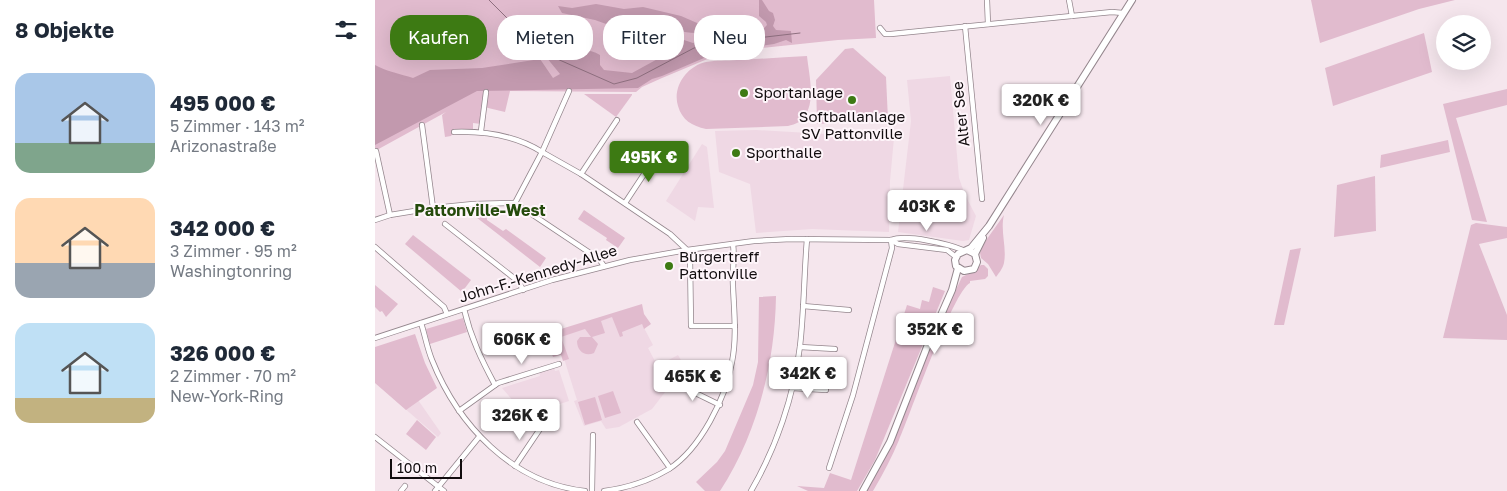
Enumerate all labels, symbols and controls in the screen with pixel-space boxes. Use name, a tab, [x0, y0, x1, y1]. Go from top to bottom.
chip: Kaufen	[390, 15, 487, 60]
chip: Mieten	[497, 15, 593, 60]
chip: Filter	[603, 15, 684, 60]
chip: Neu	[694, 15, 765, 60]
map controls	[1436, 15, 1491, 70]
button: layers	[1436, 15, 1491, 70]
icon: filters	[332, 16, 360, 44]
text: 8 Objekte	[15, 17, 114, 43]
street label: Alter See	[948, 80, 972, 148]
place label: Sportanlage	[754, 83, 843, 101]
pin: 320K €	[1000, 84, 1082, 126]
marker: Sportanlage	[738, 87, 750, 99]
text: 495 000 €	[170, 90, 276, 116]
text: 320K €	[1013, 90, 1069, 110]
icon: home	[55, 93, 115, 153]
marker: Softballanlage SV Pattonville	[846, 94, 858, 106]
place label: Softballanlage SV Pattonville	[799, 107, 905, 142]
text: 5 Zimmer · 143 m²	[170, 116, 305, 136]
text: Arizonastraße	[170, 136, 276, 156]
pin: 495K €	[608, 140, 690, 183]
place label: Sporthalle	[746, 143, 822, 161]
text: 495K €	[621, 147, 677, 167]
marker: Sporthalle	[730, 147, 742, 159]
pin: 403K €	[886, 190, 968, 232]
text: 403K €	[898, 196, 956, 216]
district label: Pattonville-West	[414, 200, 546, 220]
text: 342 000 €	[170, 215, 275, 241]
icon: home	[55, 218, 115, 278]
street label: John-F.-Kennedy-Allee	[457, 240, 619, 306]
text: 3 Zimmer · 95 m²	[170, 241, 297, 261]
place label: Bürgertreff Pattonville	[679, 247, 760, 282]
marker: Bürgertreff Pattonville	[663, 260, 675, 272]
text: Washingtonring	[170, 261, 292, 281]
pin: 352K €	[894, 312, 976, 355]
text: 352K €	[907, 319, 963, 339]
pin: 606K €	[481, 322, 563, 365]
text: 606K €	[493, 329, 551, 349]
text: 326 000 €	[170, 340, 275, 366]
icon: home	[55, 343, 115, 403]
pin: 342K €	[767, 356, 849, 399]
pin: 465K €	[652, 360, 734, 402]
text: 342K €	[780, 363, 836, 383]
text: 2 Zimmer · 70 m²	[170, 366, 296, 386]
text: 465K €	[665, 366, 721, 386]
text: New-York-Ring	[170, 386, 284, 406]
pin: 326K €	[479, 398, 561, 441]
text: 326K €	[492, 405, 548, 425]
scale bar	[390, 456, 463, 479]
text: 100 m	[397, 459, 437, 476]

